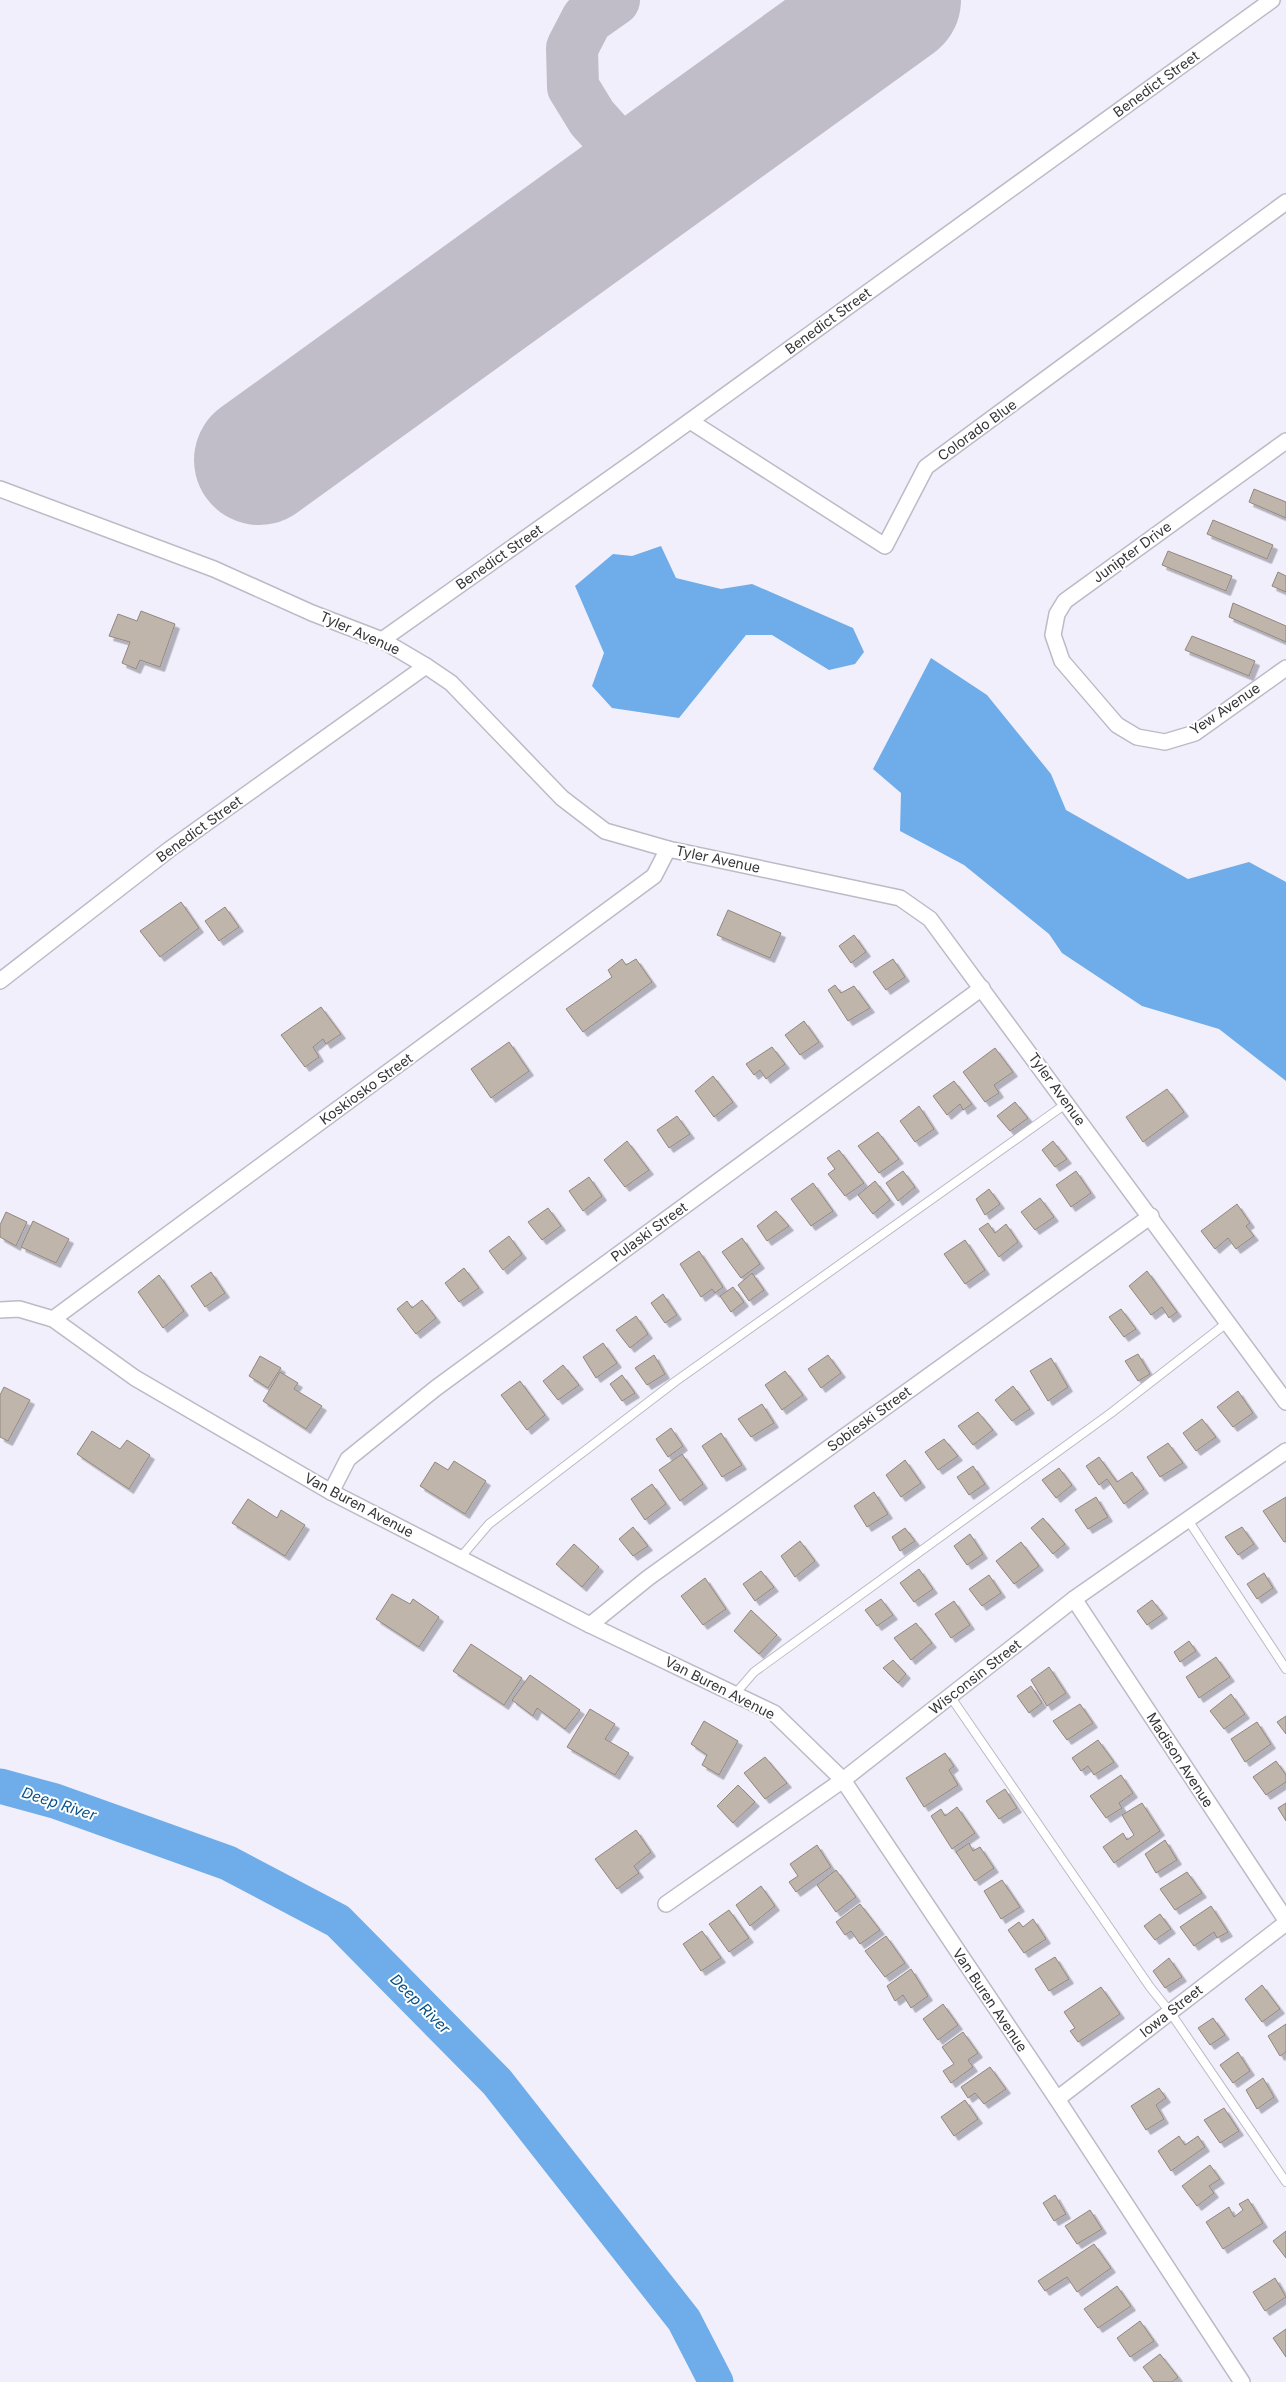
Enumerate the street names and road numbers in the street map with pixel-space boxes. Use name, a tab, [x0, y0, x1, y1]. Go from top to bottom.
street label: Benedict Street	[1110, 47, 1202, 120]
street label: Benedict Street	[782, 284, 874, 357]
street label: Colorado Blue	[934, 395, 1019, 464]
street label: Junipter Drive	[1089, 517, 1174, 586]
street label: Benedict Street	[452, 520, 546, 593]
street label: Tyler Avenue	[317, 607, 403, 658]
street label: Yew Avenue	[1186, 679, 1263, 738]
street label: Benedict Street	[153, 792, 245, 865]
street label: Tyler Avenue	[674, 841, 762, 876]
street label: Koskiosko Street	[316, 1049, 416, 1128]
street label: Tyler Avenue	[1025, 1049, 1090, 1129]
street label: Pulaski Street	[607, 1198, 691, 1265]
street label: Sobieski Street	[823, 1382, 914, 1455]
street label: Van Buren Avenue	[302, 1469, 417, 1540]
street label: Wisconsin Street	[925, 1635, 1024, 1718]
street label: Van Buren Avenue	[662, 1653, 778, 1723]
street label: Madison Avenue	[1143, 1709, 1217, 1810]
street label: Van Buren Avenue	[950, 1945, 1031, 2055]
street label: Iowa Street	[1136, 1981, 1206, 2040]

